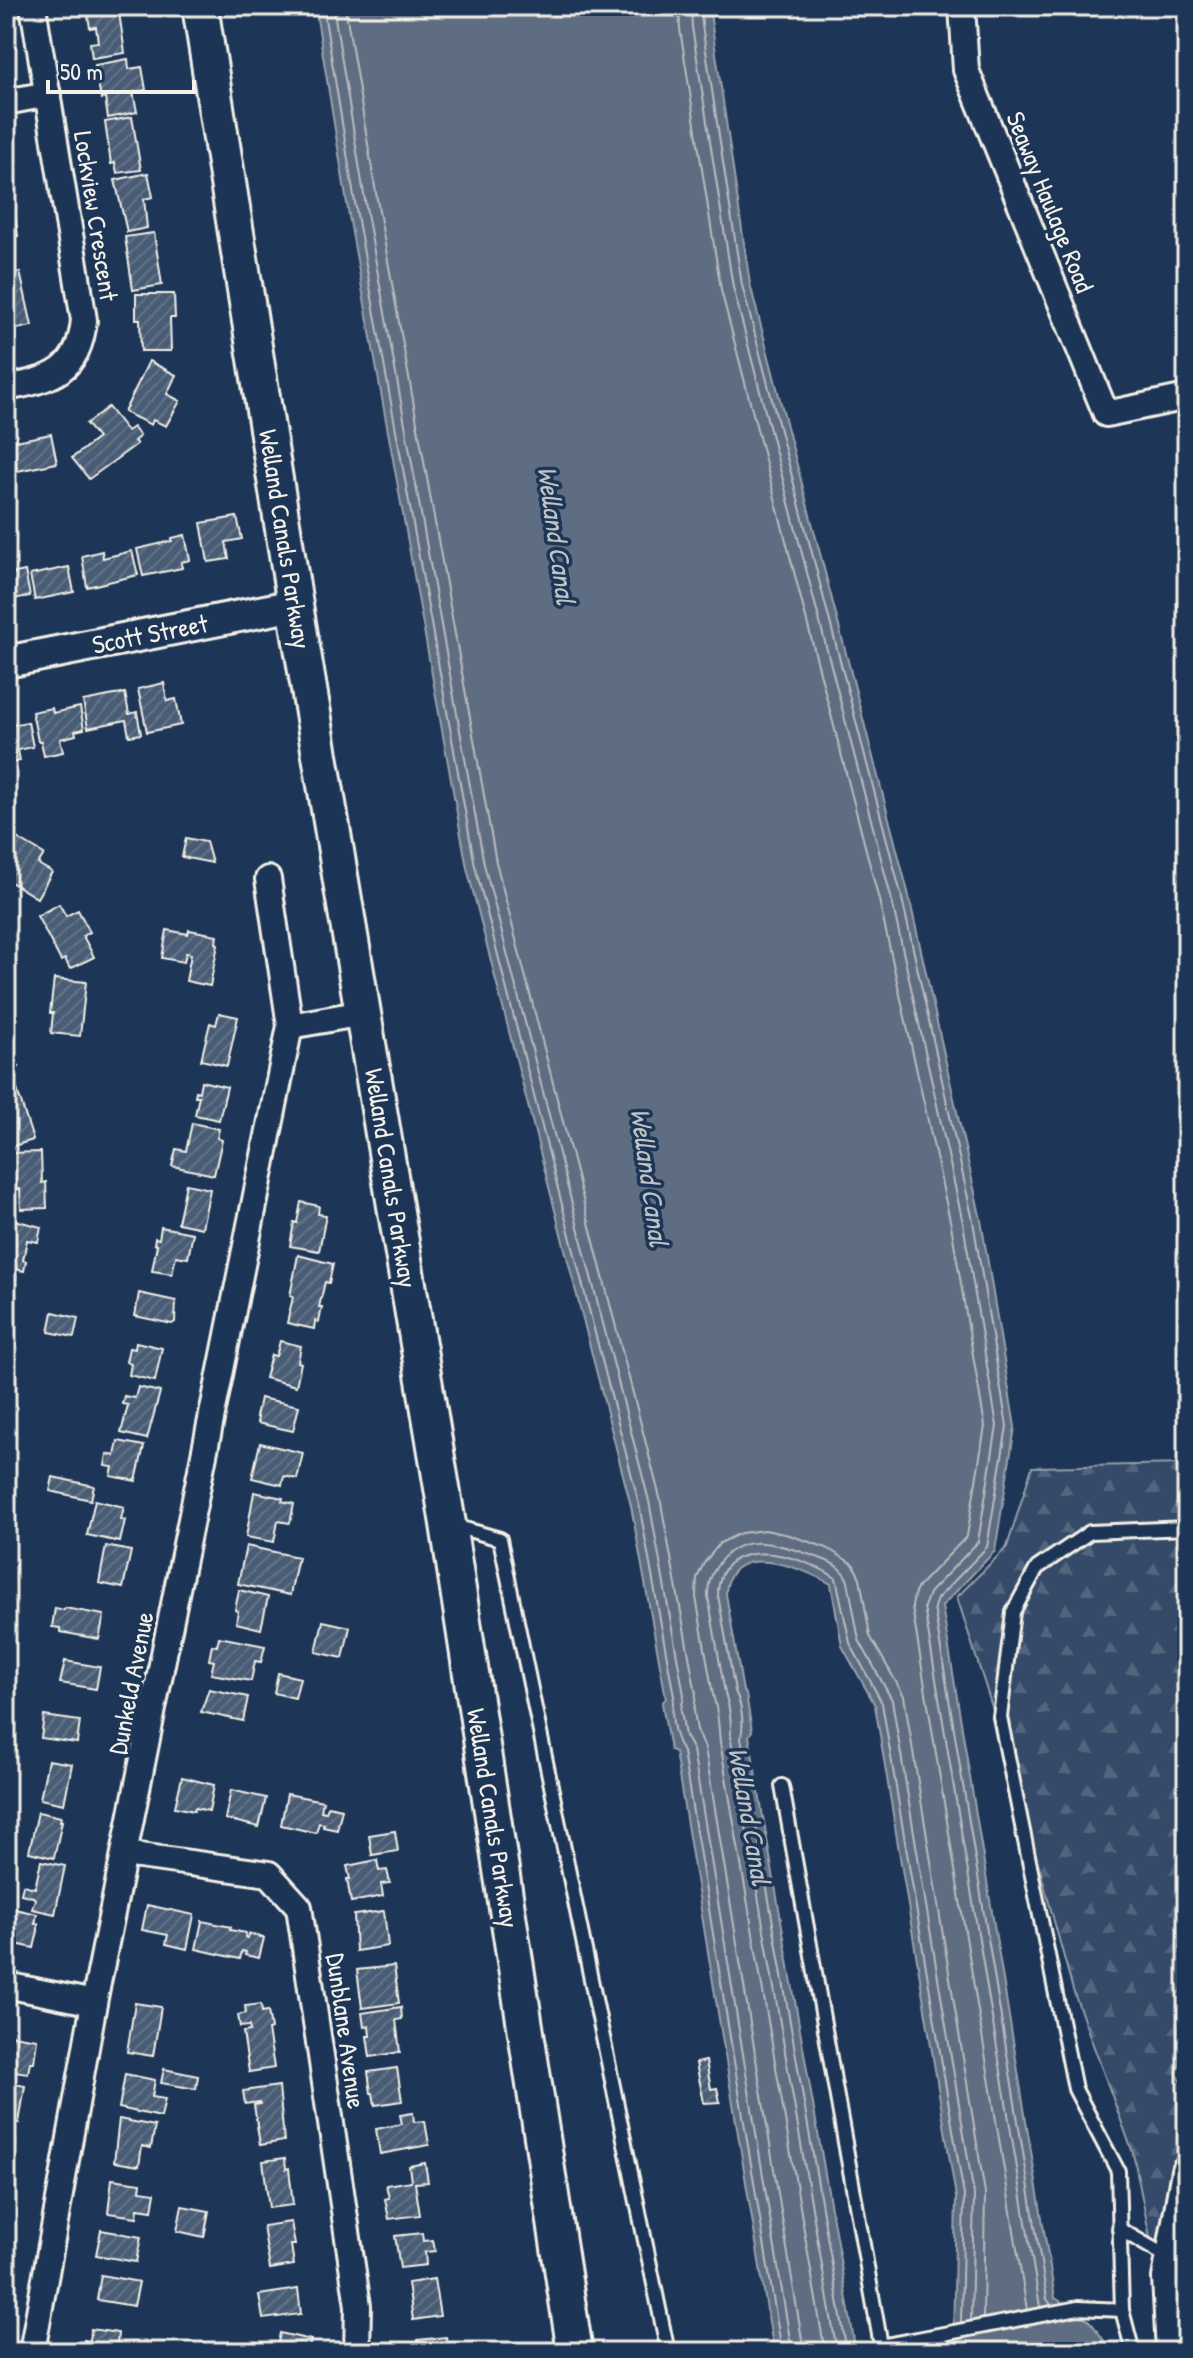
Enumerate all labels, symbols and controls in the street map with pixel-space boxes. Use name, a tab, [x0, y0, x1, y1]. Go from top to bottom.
scale bar	[48, 44, 194, 94]
text: 50 m	[60, 55, 103, 87]
street label: Seaway Haulage Road	[998, 106, 1103, 297]
street label: Lockview Crescent	[66, 129, 127, 304]
street label: Welland Canals Parkway	[251, 427, 320, 651]
water label: Welland Canal	[529, 464, 586, 608]
street label: Scott Street	[89, 605, 212, 662]
street label: Welland Canals Parkway	[357, 1066, 426, 1290]
water label: Welland Canal	[622, 1106, 679, 1250]
street label: Dunkeld Avenue	[100, 1609, 161, 1757]
street label: Welland Canals Parkway	[459, 1706, 528, 1930]
water label: Welland Canal	[719, 1744, 781, 1889]
street label: Dunblane Avenue	[318, 1951, 375, 2111]

